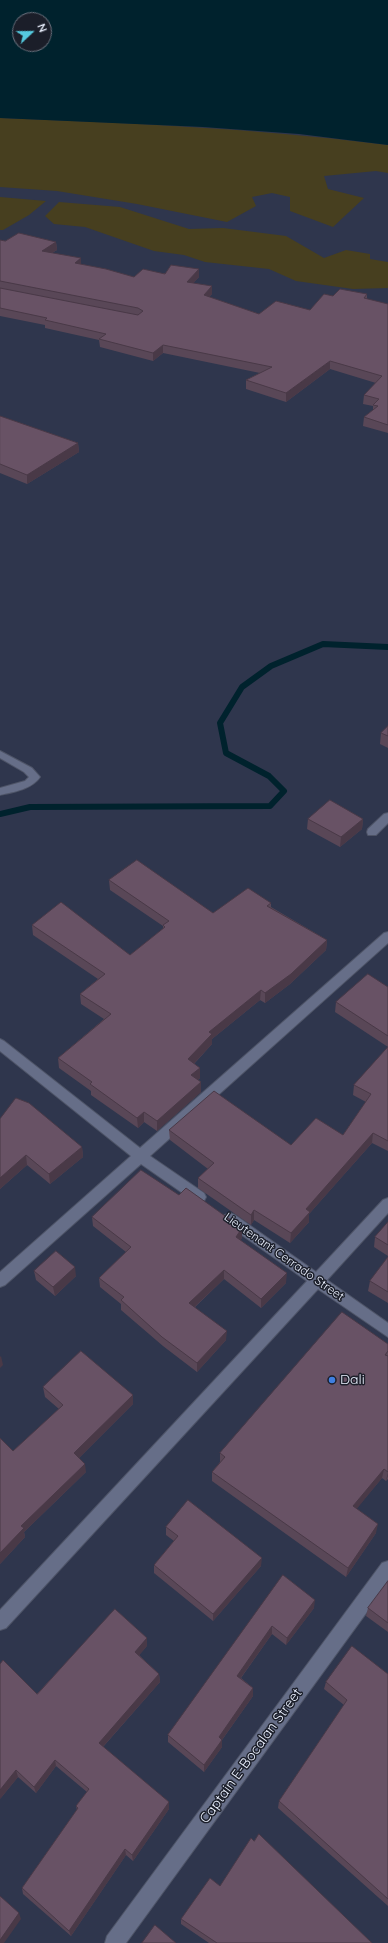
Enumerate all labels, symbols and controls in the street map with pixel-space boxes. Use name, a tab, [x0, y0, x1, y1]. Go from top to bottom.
north arrow	[12, 12, 52, 52]
text: N	[34, 22, 50, 34]
street label: Lieutenant Cerrado Street	[221, 1210, 347, 1304]
place label: Dali	[340, 1372, 365, 1388]
marker: Dali	[327, 1375, 337, 1385]
street label: Captain E-Bocalan Street	[196, 1685, 306, 1827]

